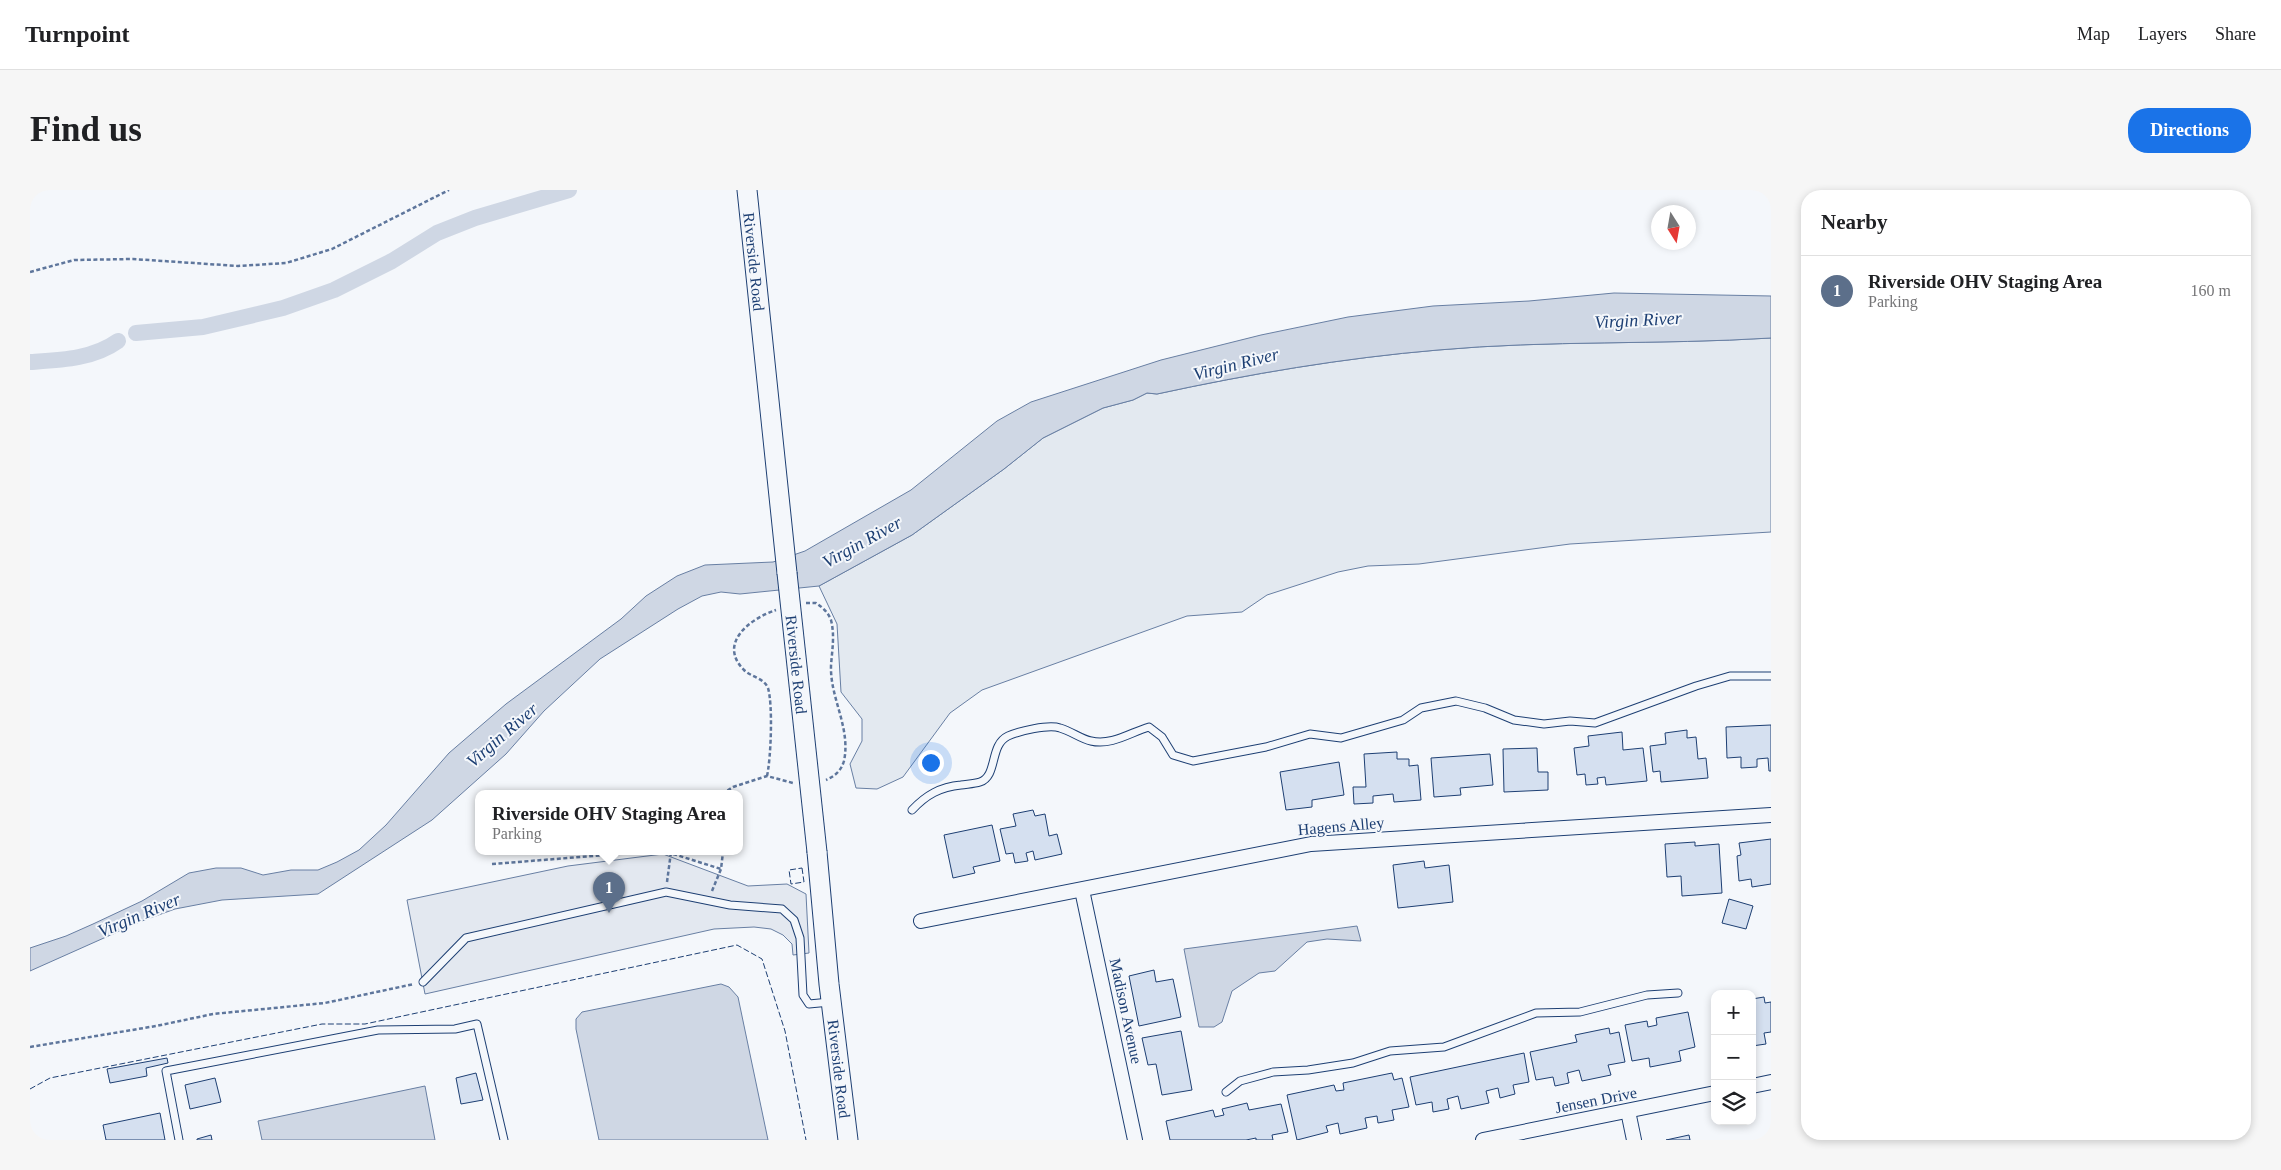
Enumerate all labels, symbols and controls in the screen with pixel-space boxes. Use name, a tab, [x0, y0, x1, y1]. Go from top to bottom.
text: Turnpoint	[25, 21, 130, 47]
text: Map	[2077, 24, 2110, 44]
text: Layers	[2138, 24, 2187, 44]
text: Share	[2215, 24, 2256, 44]
button: Directions	[2128, 108, 2251, 153]
text: Find us	[30, 110, 142, 149]
north arrow	[1651, 205, 1696, 250]
text: Nearby	[1821, 210, 1888, 234]
street label: Riverside Road	[741, 211, 768, 312]
text: Riverside OHV Staging Area	[1868, 271, 2102, 292]
text: 1	[1833, 282, 1841, 299]
text: 160 m	[2191, 282, 2231, 299]
text: Parking	[1868, 293, 1918, 310]
water label: Virgin River	[1594, 308, 1683, 332]
water label: Virgin River	[1191, 343, 1282, 384]
water label: Virgin River	[819, 512, 906, 572]
street label: Riverside Road	[783, 614, 811, 715]
water label: Virgin River	[462, 698, 542, 771]
your location	[918, 750, 944, 776]
popup	[475, 790, 743, 855]
text: Riverside OHV Staging Area	[492, 803, 726, 824]
street label: Hagens Alley	[1297, 814, 1385, 839]
text: Parking	[492, 825, 542, 842]
pin: 1	[593, 872, 625, 913]
water label: Virgin River	[95, 888, 184, 941]
street label: Madison Avenue	[1106, 957, 1146, 1065]
map controls	[1711, 990, 1756, 1125]
button: +	[1711, 990, 1756, 1035]
street label: Riverside Road	[825, 1019, 854, 1119]
button: −	[1711, 1035, 1756, 1080]
button: layers	[1711, 1080, 1756, 1125]
street label: Jensen Drive	[1554, 1084, 1638, 1116]

